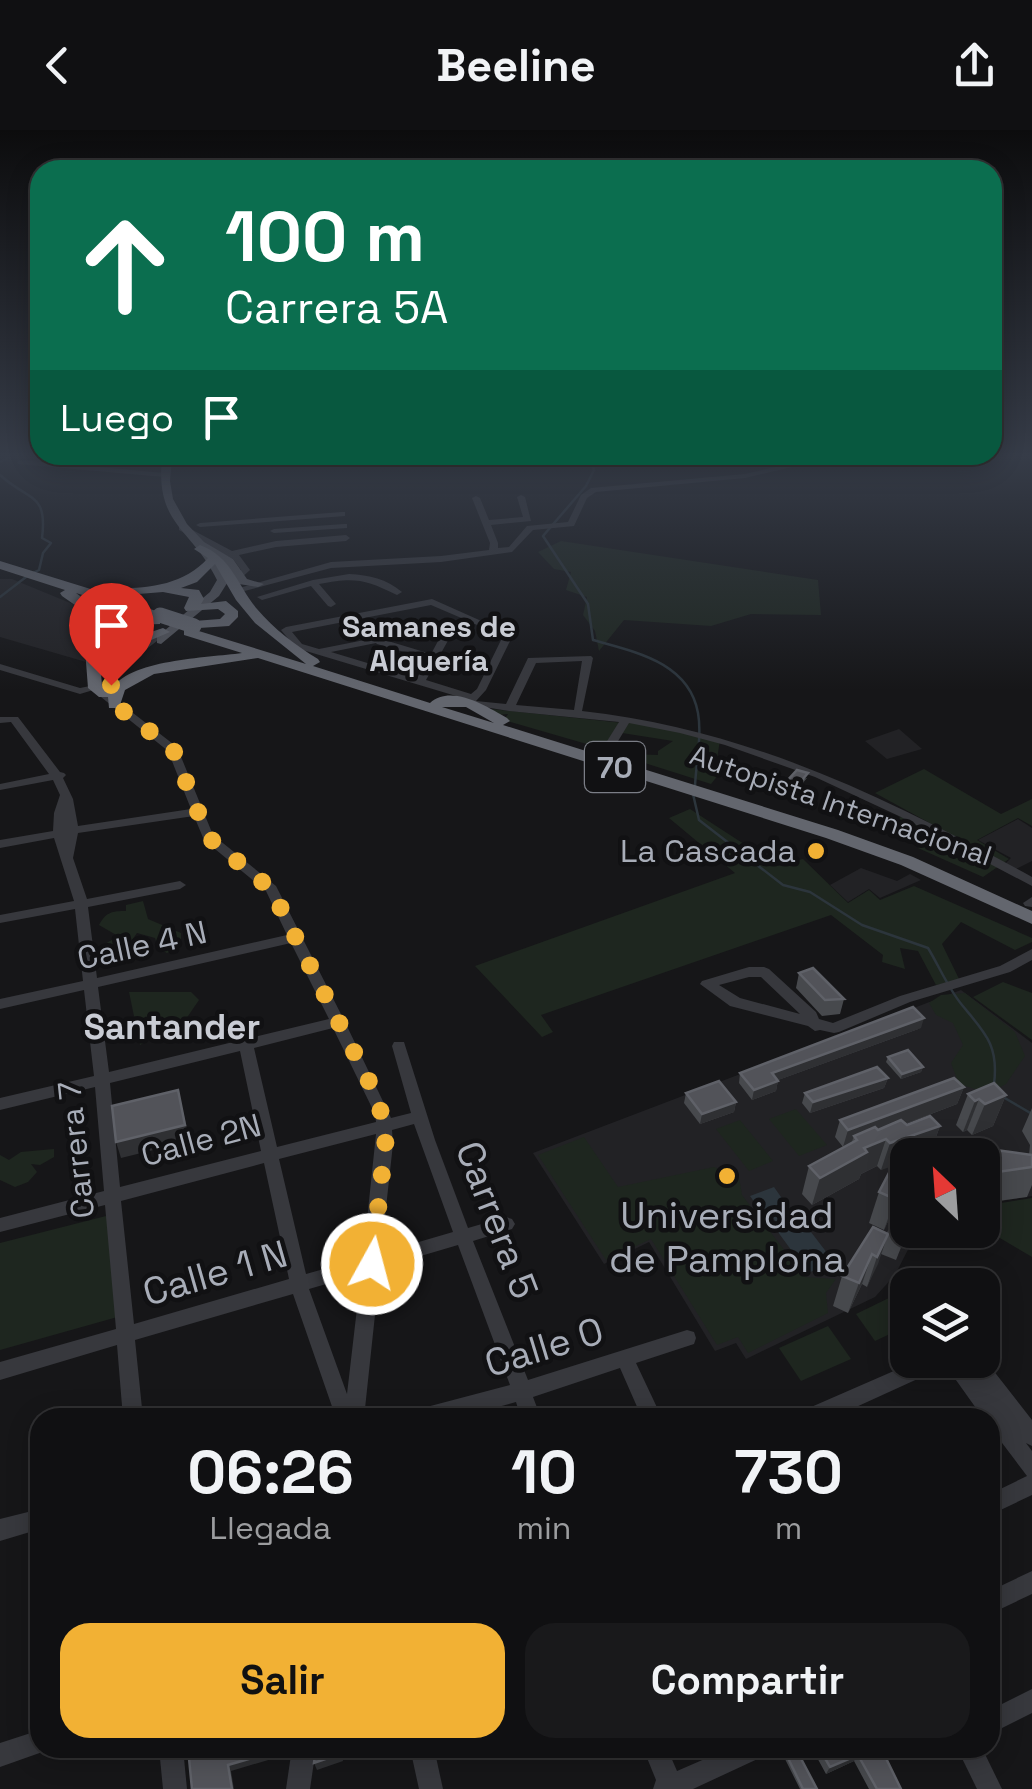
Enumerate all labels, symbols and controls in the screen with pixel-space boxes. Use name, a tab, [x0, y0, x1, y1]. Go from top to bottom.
text: Beeline	[436, 37, 596, 94]
icon: back	[30, 38, 85, 93]
icon: share	[947, 38, 1002, 93]
text: 100 m	[225, 192, 425, 281]
icon: ahead	[60, 200, 190, 330]
text: Carrera 5A	[225, 279, 448, 336]
icon: arrive	[194, 390, 249, 445]
text: Luego	[60, 394, 174, 442]
pin	[69, 583, 154, 686]
icon: arrive	[84, 598, 139, 653]
district label: Samanes de Alquería	[342, 607, 516, 680]
street label: Autopista Internacional	[685, 736, 997, 874]
road number: 70	[585, 742, 645, 792]
place label: La Cascada	[620, 831, 796, 871]
marker: La Cascada	[805, 840, 827, 862]
street label: Calle 4 N	[74, 912, 210, 978]
district label: Santander	[84, 1005, 260, 1049]
street label: Carrera 7	[49, 1079, 103, 1221]
street label: Calle 2N	[137, 1105, 265, 1175]
street label: Carrera 5	[445, 1134, 549, 1306]
north arrow	[890, 1138, 1000, 1248]
map controls	[890, 1138, 1000, 1378]
marker: Universidad de Pamplona	[716, 1165, 738, 1187]
place label: Universidad de Pamplona	[609, 1191, 845, 1283]
position arrow	[320, 1212, 424, 1316]
street label: Calle 1 N	[137, 1230, 293, 1316]
button: layers	[890, 1268, 1000, 1378]
street label: Calle 0	[479, 1306, 609, 1388]
text: 06:26	[187, 1434, 354, 1511]
text: 10	[511, 1434, 577, 1511]
text: 730	[734, 1434, 843, 1511]
text: Llegada	[210, 1508, 331, 1548]
text: min	[516, 1508, 571, 1548]
text: m	[775, 1508, 802, 1548]
button: Salir	[60, 1623, 505, 1738]
button: Compartir	[525, 1623, 970, 1738]

